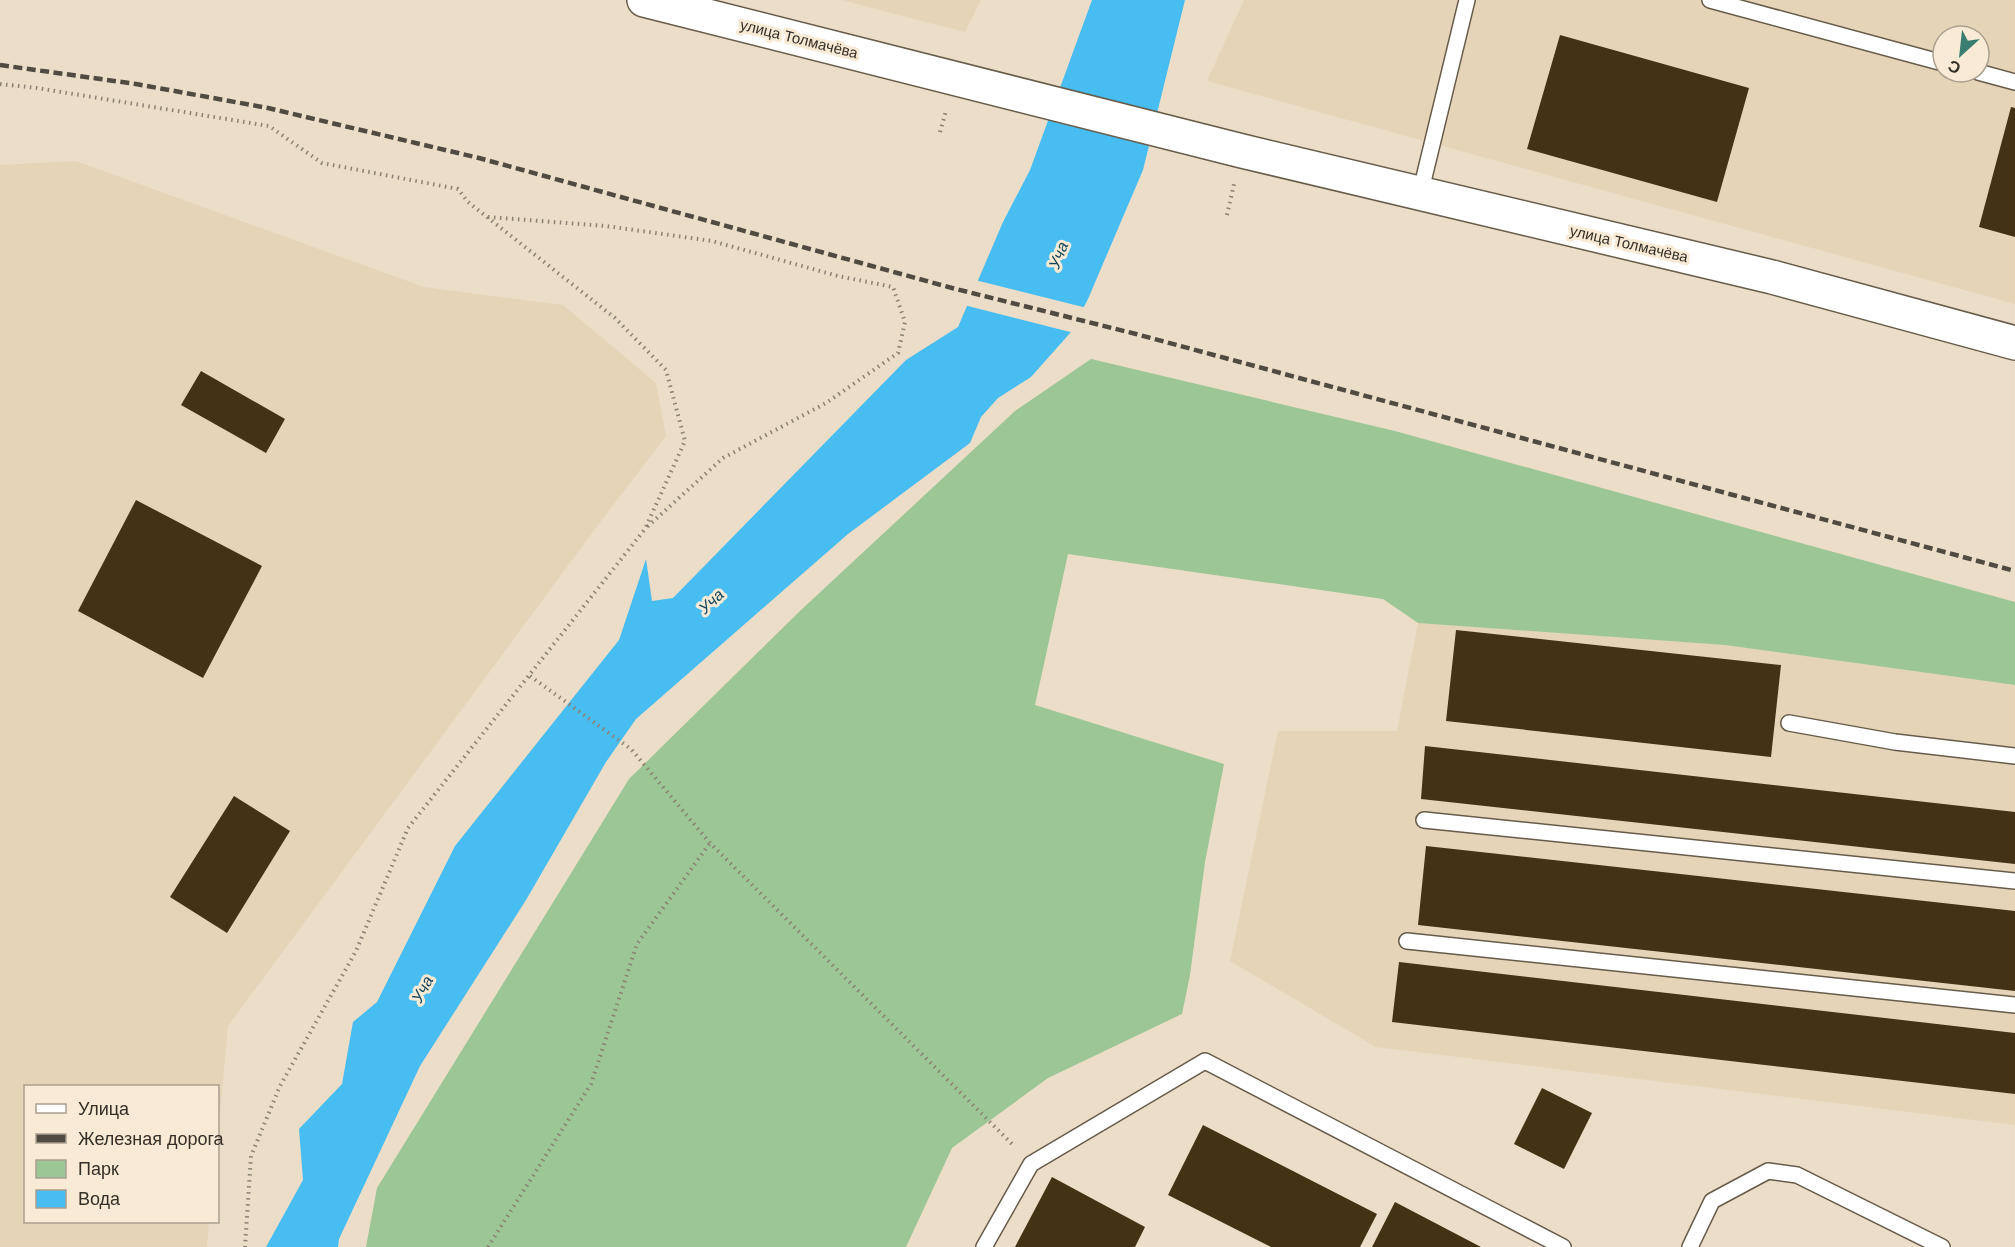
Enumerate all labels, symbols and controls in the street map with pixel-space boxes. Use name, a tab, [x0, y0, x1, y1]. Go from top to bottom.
street label: улица Толмачёва	[738, 16, 860, 62]
north arrow	[1931, 24, 1991, 84]
text: С	[1945, 57, 1963, 77]
street label: улица Толмачёва	[1568, 222, 1691, 266]
water label: Уча	[1045, 239, 1072, 272]
water label: Уча	[695, 586, 727, 618]
water label: Уча	[408, 973, 436, 1006]
legend	[24, 1085, 219, 1223]
text: Улица	[78, 1099, 130, 1119]
text: Железная дорога	[78, 1129, 225, 1149]
text: Парк	[78, 1159, 119, 1179]
text: Вода	[78, 1189, 121, 1209]

